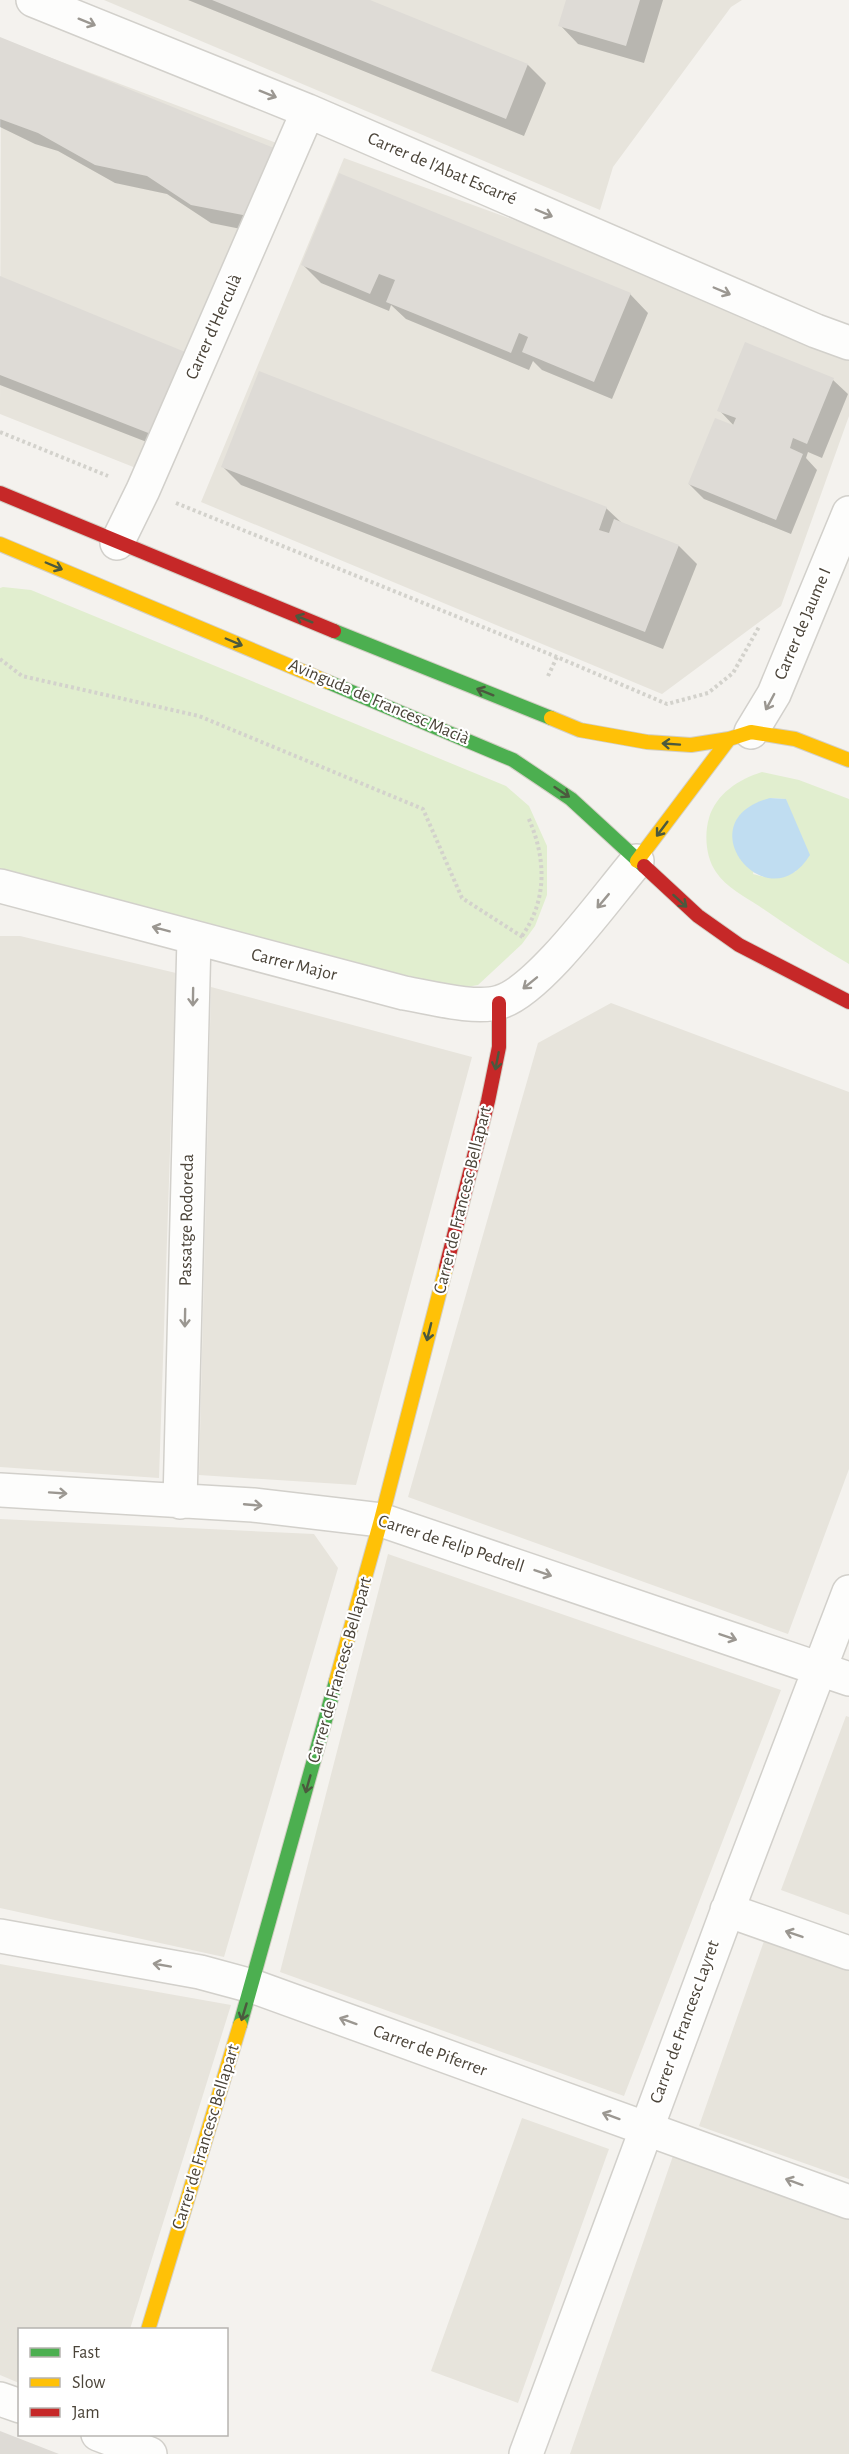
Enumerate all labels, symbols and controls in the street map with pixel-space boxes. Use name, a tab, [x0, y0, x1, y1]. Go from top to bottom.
one-way arrow	[77, 17, 96, 28]
one-way arrow	[258, 89, 277, 100]
street label: Carrer de l'Abat Escarré	[365, 129, 519, 209]
one-way arrow	[534, 208, 552, 219]
street label: Carrer d'Herculà	[183, 272, 245, 382]
one-way arrow	[713, 285, 731, 297]
one-way arrow	[44, 561, 63, 572]
street label: Carrer de Jaume I	[771, 565, 835, 683]
one-way arrow	[295, 613, 314, 624]
one-way arrow	[224, 636, 242, 648]
street label: Avinguda de Francesc Macià	[286, 656, 472, 748]
one-way arrow	[476, 686, 494, 697]
one-way arrow	[764, 693, 775, 711]
one-way arrow	[662, 738, 682, 749]
one-way arrow	[553, 786, 569, 798]
one-way arrow	[656, 820, 668, 836]
one-way arrow	[597, 893, 610, 909]
one-way arrow	[672, 894, 687, 908]
one-way arrow	[151, 923, 170, 935]
street label: Carrer Major	[249, 946, 339, 984]
one-way arrow	[522, 977, 538, 990]
one-way arrow	[187, 986, 199, 1006]
one-way arrow	[490, 1051, 502, 1070]
street label: Carrer de Francesc Bellapart	[431, 1104, 495, 1296]
street label: Passatge Rodoreda	[177, 1154, 197, 1286]
one-way arrow	[179, 1307, 190, 1327]
one-way arrow	[423, 1322, 435, 1341]
one-way arrow	[48, 1488, 68, 1499]
one-way arrow	[243, 1500, 262, 1511]
street label: Carrer de Felip Pedrell	[376, 1512, 526, 1576]
one-way arrow	[534, 1569, 552, 1580]
street label: Carrer de Francesc Bellapart	[305, 1575, 375, 1765]
one-way arrow	[718, 1632, 737, 1643]
one-way arrow	[302, 1774, 313, 1793]
one-way arrow	[785, 1927, 804, 1938]
street label: Carrer de Francesc Layret	[647, 1938, 723, 2106]
one-way arrow	[152, 1960, 172, 1971]
one-way arrow	[238, 2002, 249, 2021]
one-way arrow	[339, 2015, 358, 2026]
street label: Carrer de Piferrer	[371, 2022, 489, 2080]
street label: Carrer de Francesc Bellapart	[169, 2042, 243, 2232]
one-way arrow	[602, 2109, 621, 2120]
one-way arrow	[785, 2176, 804, 2187]
legend	[18, 2328, 228, 2436]
text: Fast	[72, 2344, 100, 2362]
text: Slow	[72, 2374, 105, 2392]
text: Jam	[72, 2404, 100, 2422]

